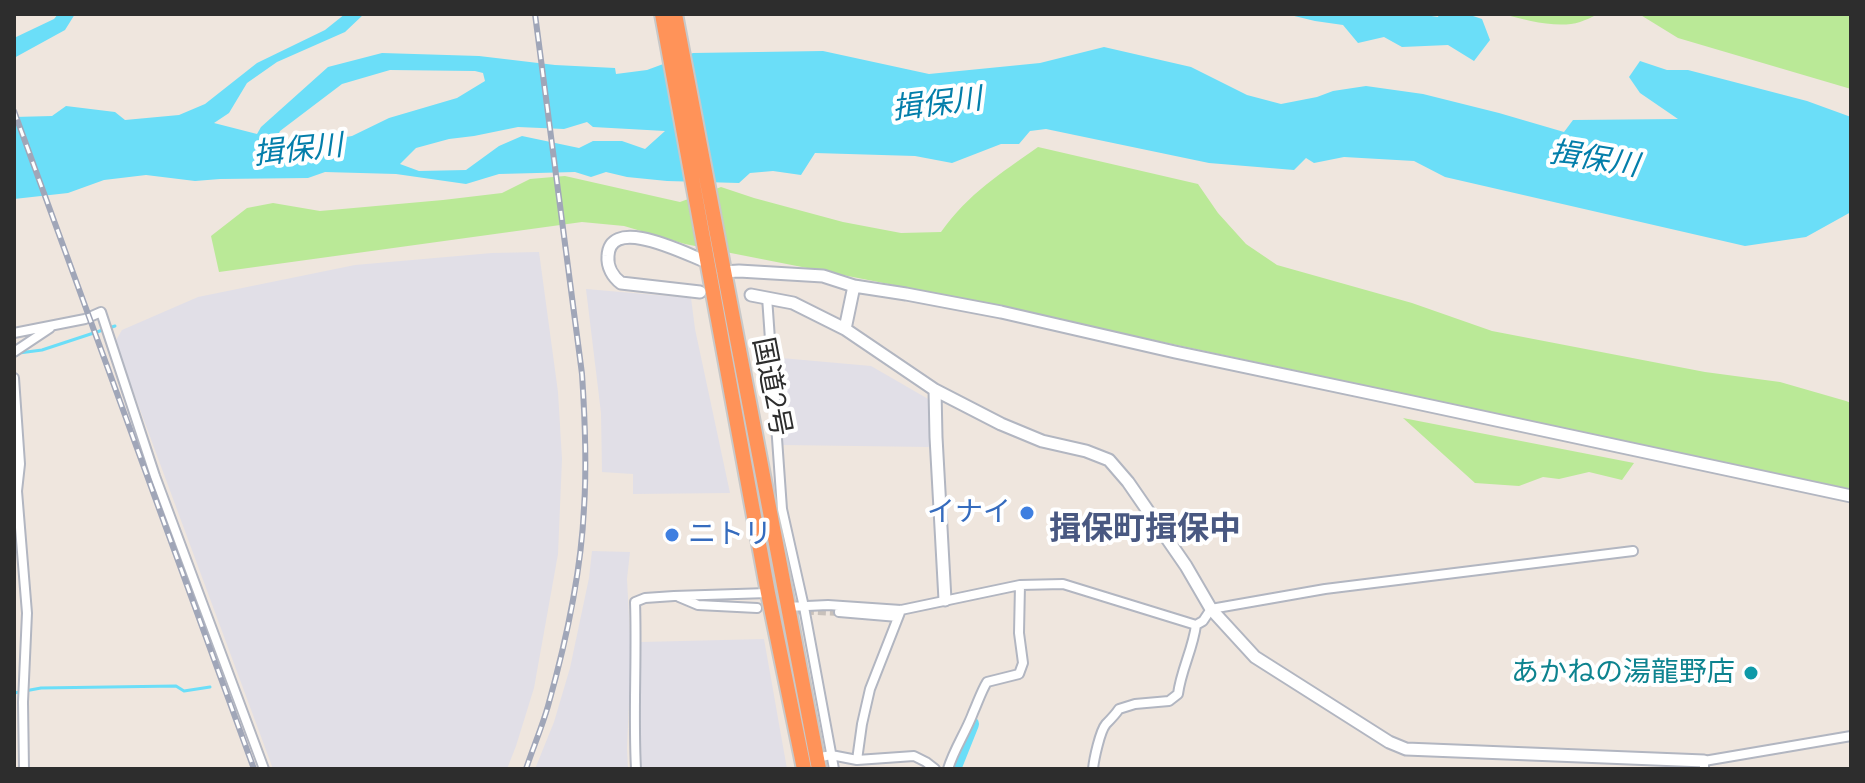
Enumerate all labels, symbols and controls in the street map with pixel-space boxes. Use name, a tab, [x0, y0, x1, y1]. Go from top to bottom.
water label: 揖保川	[890, 82, 984, 128]
water label: 揖保川	[251, 128, 345, 174]
water label: 揖保川	[1547, 135, 1641, 185]
street label: 国道2号	[745, 335, 797, 439]
place label: イナイ	[927, 496, 1011, 530]
marker: イナイ	[1018, 504, 1036, 522]
district label: 揖保町揖保中	[1049, 511, 1241, 549]
place label: ニトリ	[688, 518, 772, 552]
marker: ニトリ	[663, 526, 681, 544]
place label: あかねの湯龍野店	[1511, 656, 1735, 690]
marker: あかねの湯龍野店	[1742, 664, 1760, 682]

